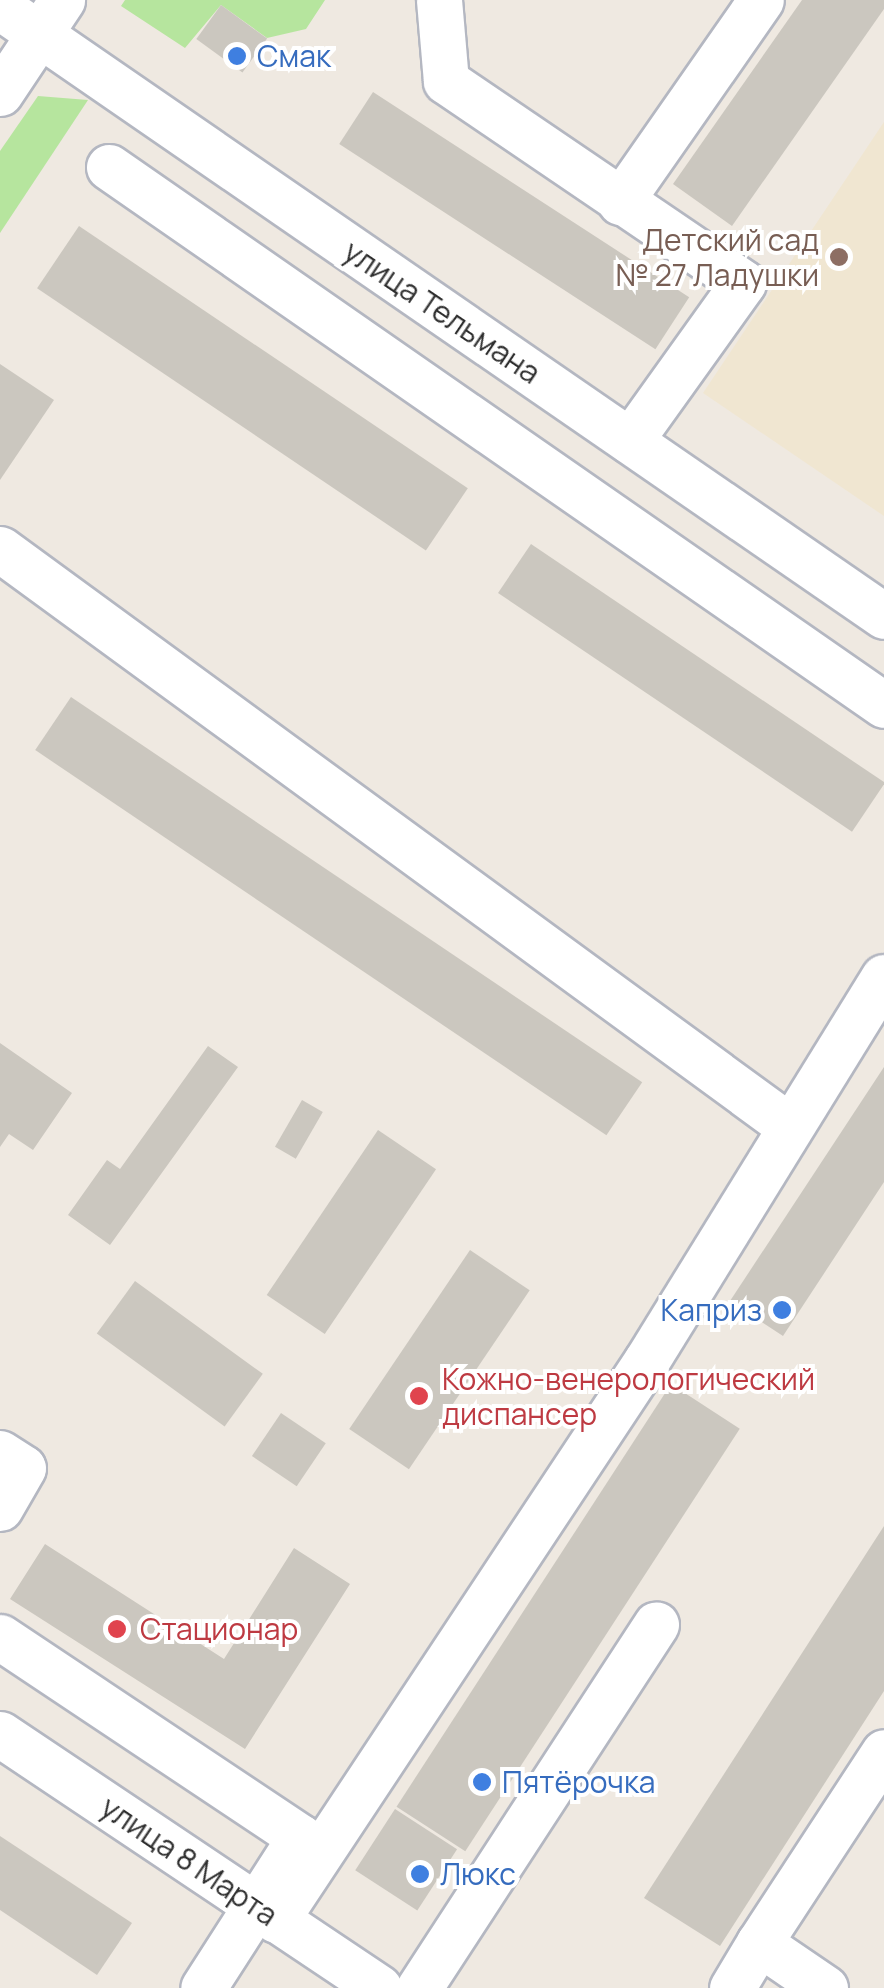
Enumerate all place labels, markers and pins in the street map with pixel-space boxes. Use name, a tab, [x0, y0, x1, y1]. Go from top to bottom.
place label: Смак	[257, 38, 331, 74]
marker: Смак	[226, 45, 248, 67]
place label: Детский сад № 27 Ладушки	[616, 222, 819, 292]
marker: Детский сад № 27 Ладушки	[828, 246, 850, 268]
place label: Каприз	[660, 1292, 762, 1328]
marker: Каприз	[771, 1299, 793, 1321]
place label: Кожно-венерологический диспансер	[442, 1361, 815, 1432]
marker: Кожно-венерологический диспансер	[406, 1383, 432, 1409]
place label: Стационар	[140, 1611, 298, 1647]
marker: Стационар	[104, 1616, 130, 1642]
place label: Пятёрочка	[502, 1764, 655, 1800]
marker: Пятёрочка	[471, 1771, 493, 1793]
place label: Люкс	[440, 1856, 516, 1892]
marker: Люкс	[409, 1863, 431, 1885]

